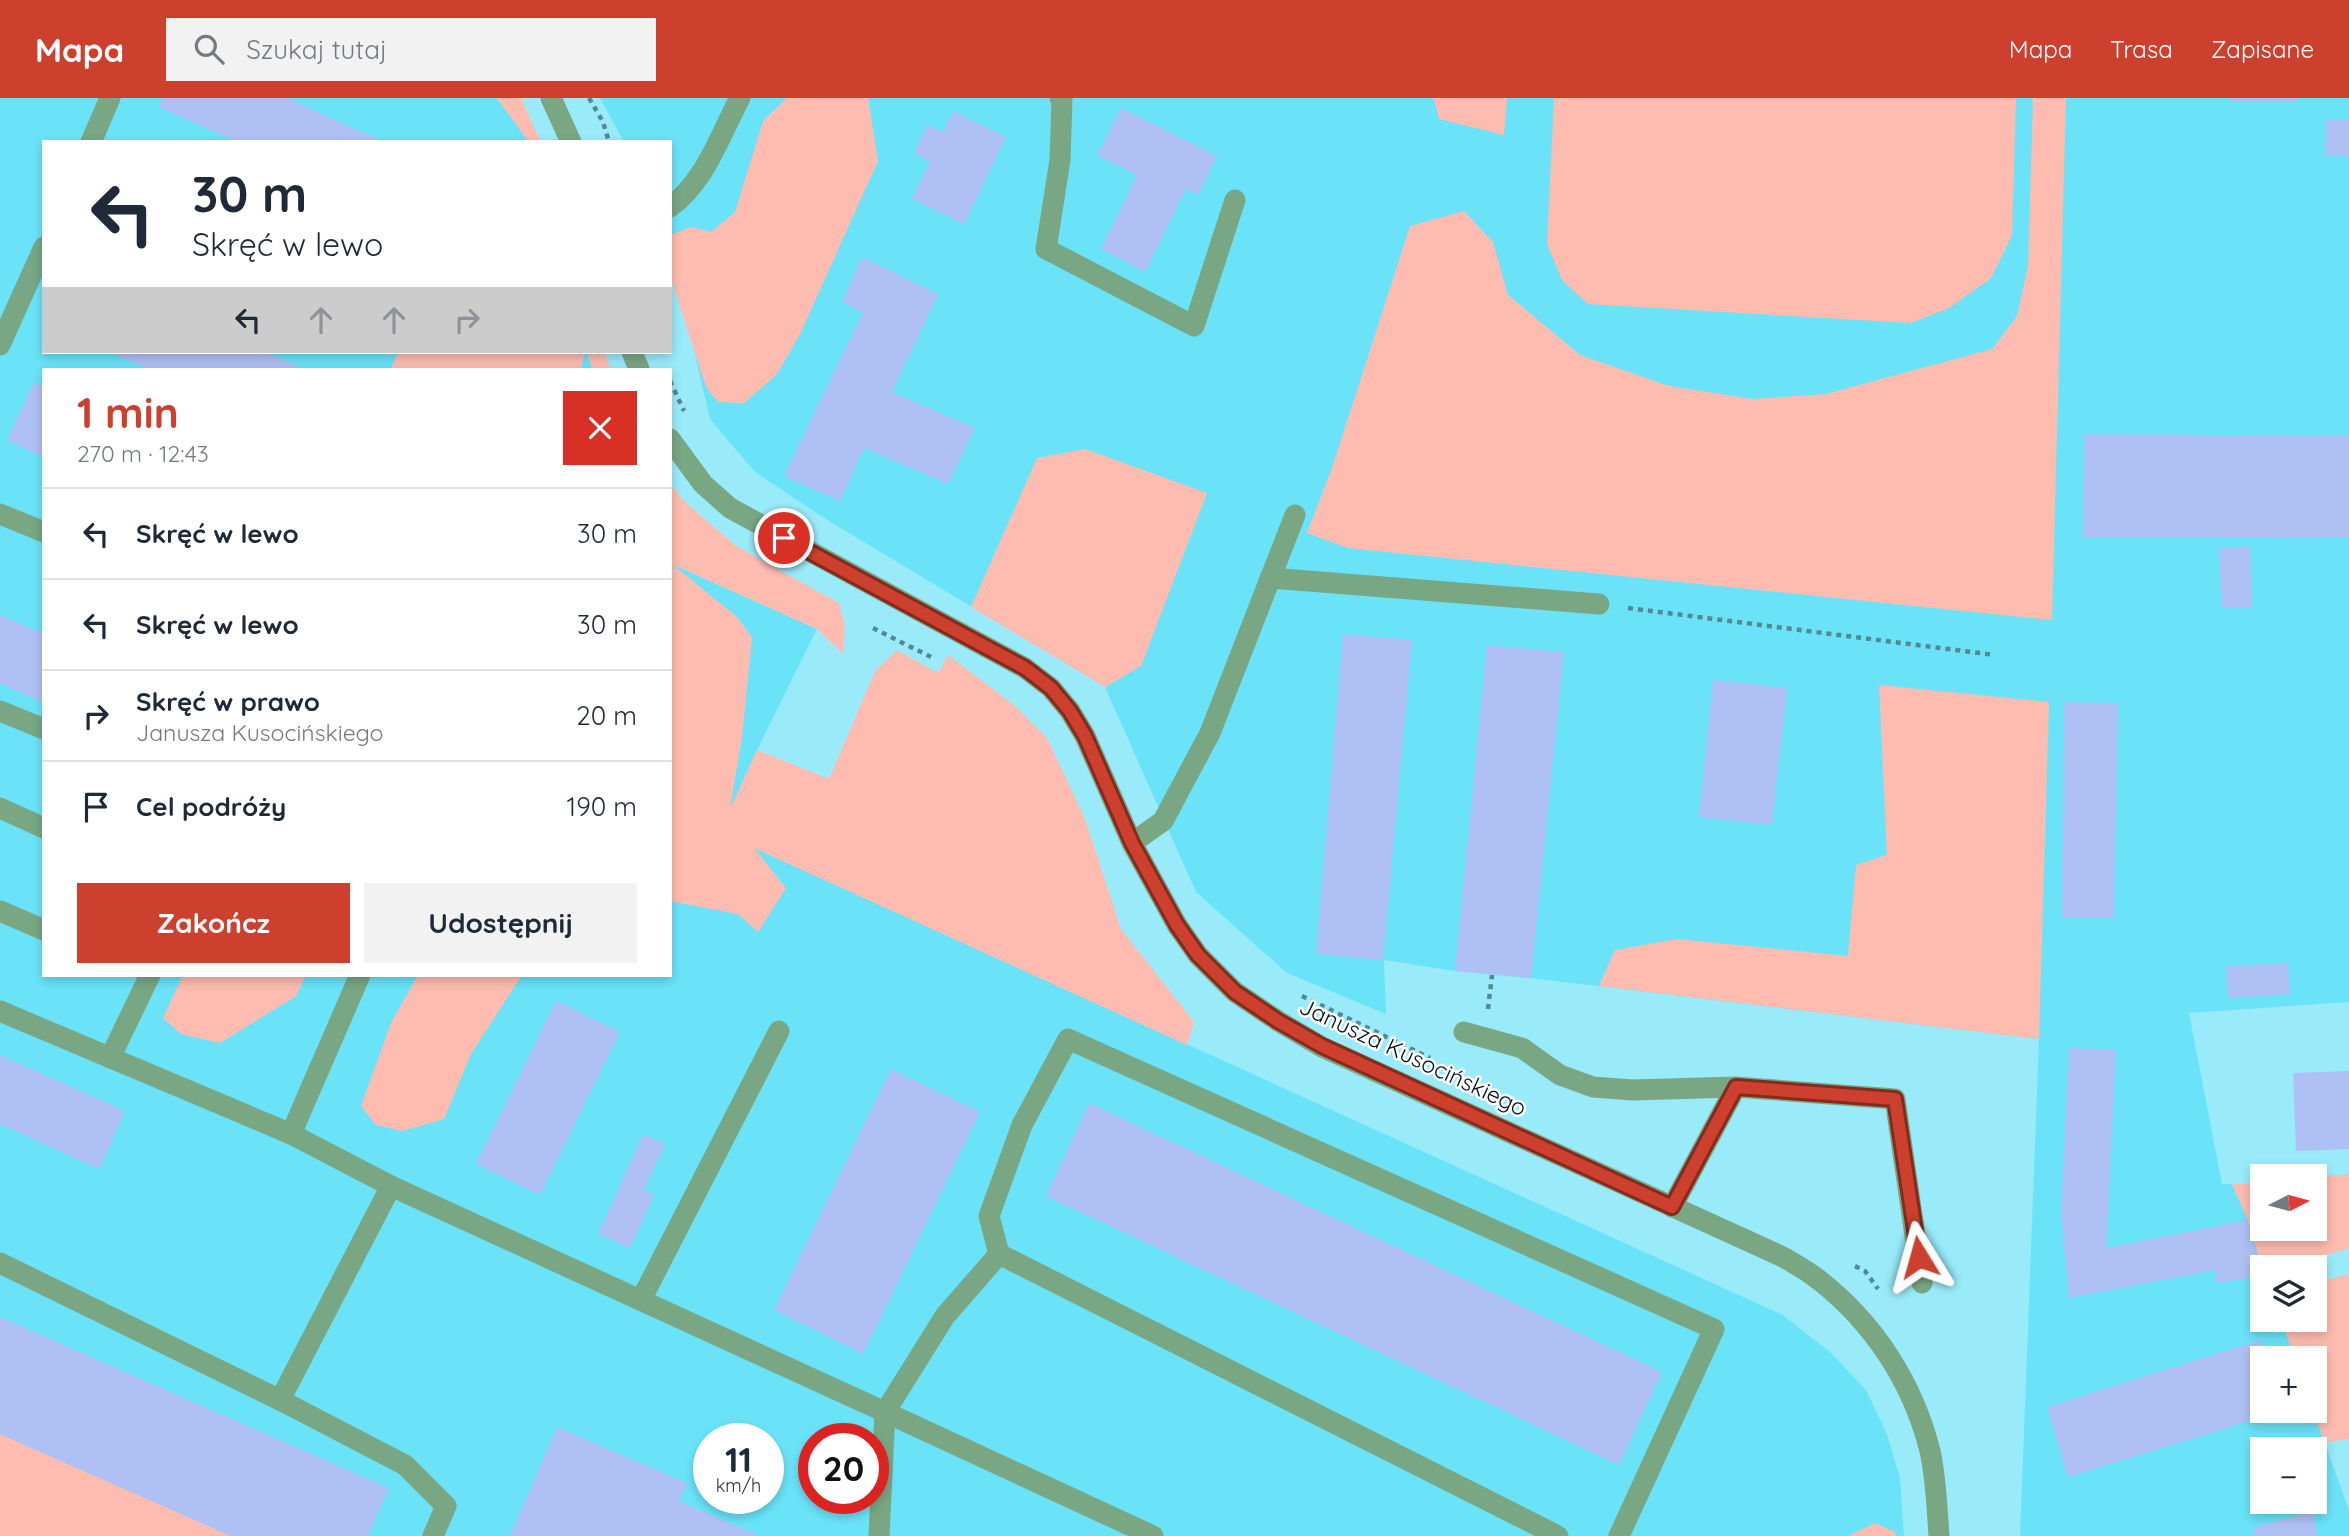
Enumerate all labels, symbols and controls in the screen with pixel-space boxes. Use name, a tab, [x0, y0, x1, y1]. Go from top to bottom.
search box	[166, 18, 656, 81]
text: Mapa	[35, 29, 124, 70]
icon: search	[190, 30, 228, 68]
text: Szukaj tutaj	[246, 33, 387, 66]
text: Mapa	[2009, 34, 2072, 64]
text: Trasa	[2110, 34, 2173, 64]
text: Zapisane	[2211, 34, 2314, 64]
text: 30 m	[192, 163, 307, 224]
icon: left	[77, 168, 168, 259]
text: Skręć w lewo	[192, 224, 383, 264]
icon: left	[229, 301, 267, 339]
icon: ahead	[302, 301, 340, 339]
icon: ahead	[375, 301, 413, 339]
icon: right	[448, 301, 486, 339]
text: 1 min	[77, 386, 179, 439]
button: close	[563, 391, 637, 465]
text: 270 m · 12:43	[77, 439, 209, 468]
pin	[754, 508, 814, 568]
icon: left	[77, 515, 115, 553]
text: Skręć w lewo	[136, 517, 299, 550]
text: 30 m	[577, 517, 637, 550]
icon: arrive	[765, 519, 803, 557]
icon: left	[77, 606, 115, 644]
text: Skręć w lewo	[136, 608, 299, 641]
text: 30 m	[577, 608, 637, 641]
text: Skręć w prawo	[136, 685, 320, 718]
icon: right	[77, 697, 115, 735]
text: 20 m	[576, 699, 637, 732]
text: Janusza Kusocińskiego	[136, 718, 383, 747]
icon: arrive	[77, 788, 115, 826]
text: Cel podróży	[136, 790, 286, 823]
text: 190 m	[567, 790, 637, 823]
button: Zakończ	[77, 883, 350, 963]
button: Udostępnij	[364, 883, 637, 963]
street label: Janusza Kusocińskiego	[1295, 991, 1531, 1122]
north arrow	[2250, 1164, 2328, 1241]
map controls	[2250, 1164, 2327, 1514]
position arrow	[1882, 1220, 1956, 1294]
button: layers	[2250, 1255, 2327, 1332]
button: +	[2250, 1346, 2327, 1423]
speed limit sign: 20	[798, 1423, 889, 1514]
text: 11	[725, 1437, 752, 1481]
button: −	[2250, 1437, 2327, 1514]
text: km/h	[716, 1474, 761, 1497]

